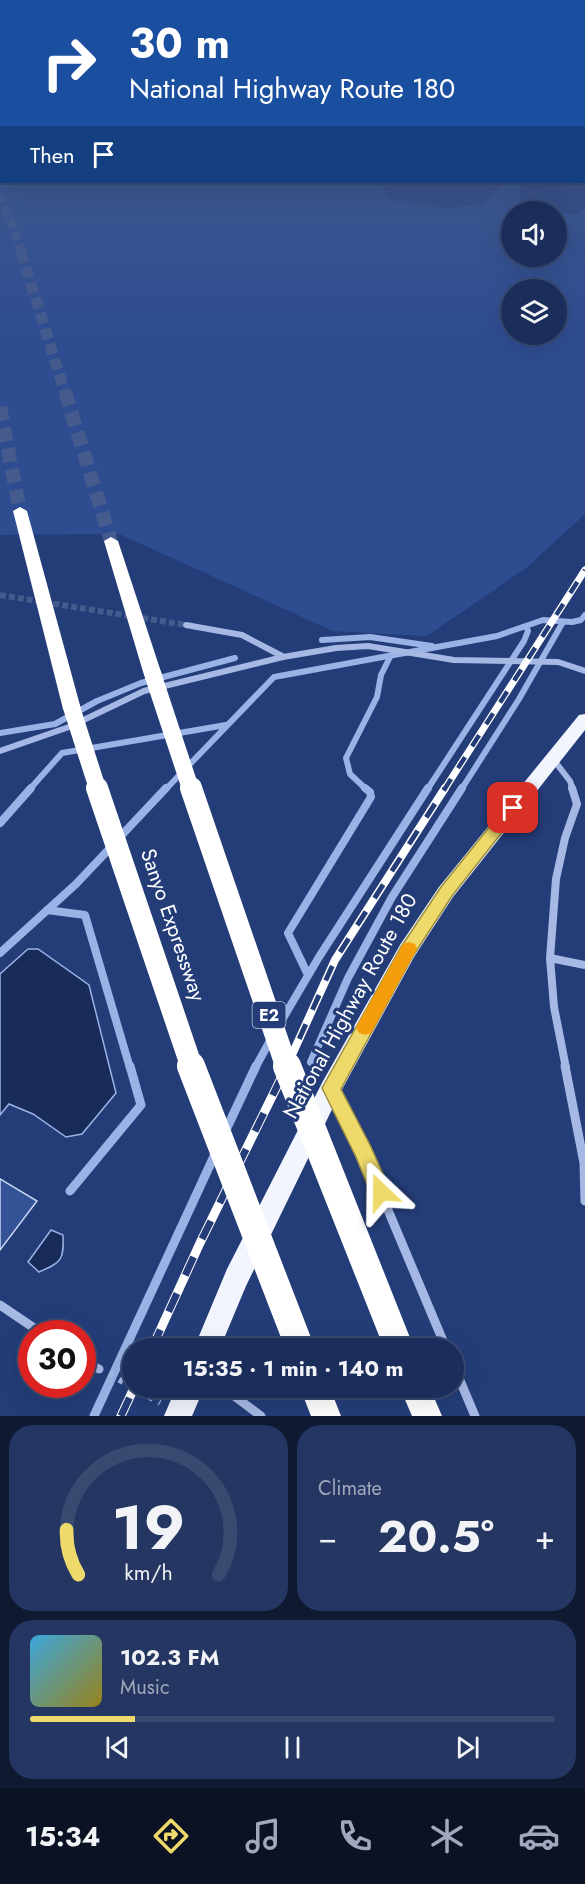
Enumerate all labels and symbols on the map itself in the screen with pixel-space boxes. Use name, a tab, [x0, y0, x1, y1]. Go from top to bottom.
pin	[487, 782, 538, 833]
street label: Sanyo Expressway	[133, 845, 213, 1006]
street label: National Highway Route 180	[275, 888, 425, 1124]
road number: E2	[252, 1002, 286, 1028]
position arrow	[349, 1160, 413, 1224]
speed limit sign: 30	[18, 1320, 96, 1398]

